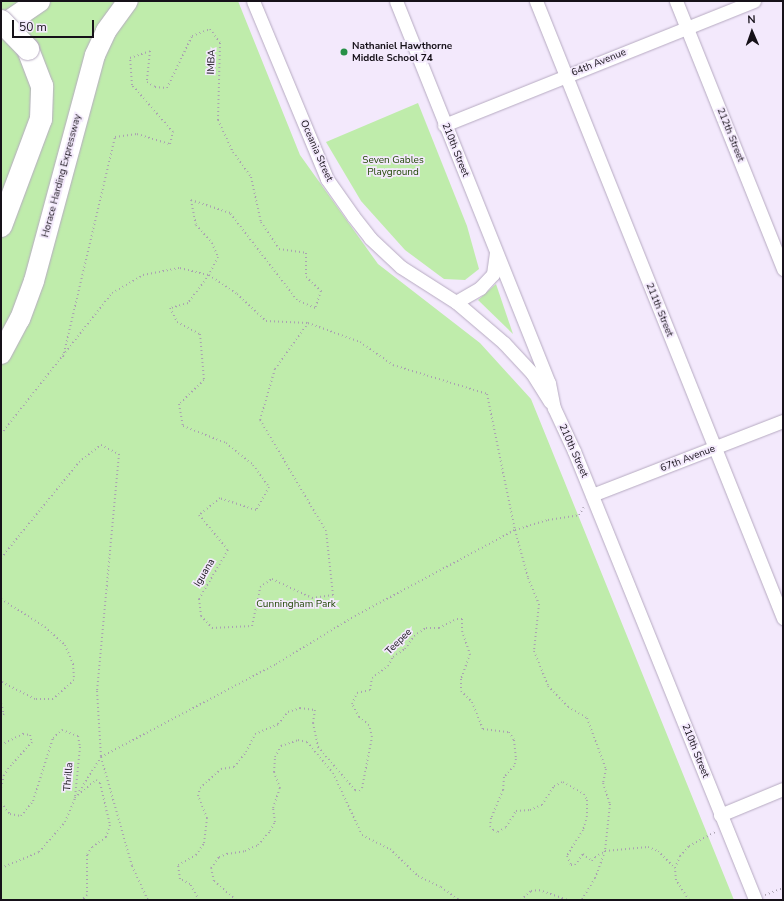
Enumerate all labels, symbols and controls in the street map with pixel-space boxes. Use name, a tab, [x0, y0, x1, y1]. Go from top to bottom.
scale bar	[14, 12, 96, 38]
north arrow	[732, 12, 772, 52]
text: N	[747, 12, 756, 27]
text: 50 m	[19, 19, 47, 35]
place label: Nathaniel Hawthorne Middle School 74	[352, 40, 452, 64]
marker: Nathaniel Hawthorne Middle School 74	[339, 47, 349, 57]
street label: 64th Avenue	[570, 47, 628, 79]
street label: IMBA	[206, 49, 218, 75]
street label: 212th Street	[714, 106, 746, 164]
street label: Horace Harding Expressway	[40, 113, 84, 239]
street label: Oceania Street	[297, 118, 335, 184]
street label: 210th Street	[439, 121, 471, 179]
park label: Seven Gables Playground	[362, 154, 424, 178]
street label: 211th Street	[643, 281, 675, 339]
street label: 210th Street	[556, 423, 590, 479]
street label: 67th Avenue	[659, 443, 717, 475]
street label: Iguana	[192, 557, 218, 589]
park label: Cunningham Park	[256, 599, 336, 611]
street label: Teepee	[383, 626, 415, 658]
street label: 210th Street	[679, 722, 711, 780]
street label: Thrilla	[62, 762, 76, 792]

